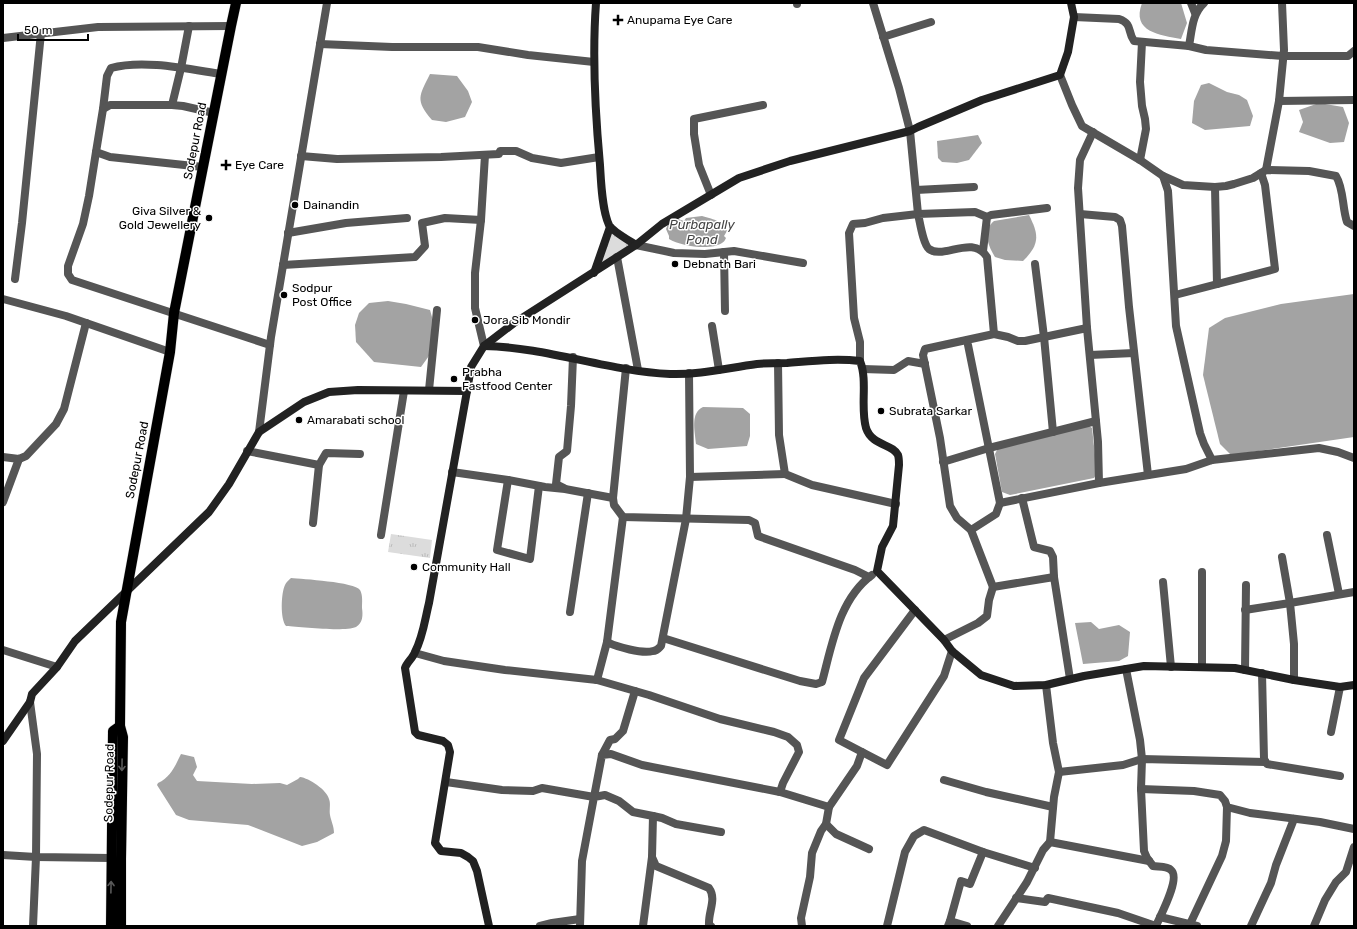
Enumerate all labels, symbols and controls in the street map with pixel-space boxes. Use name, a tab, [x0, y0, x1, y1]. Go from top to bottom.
place label: Anupama Eye Care	[627, 13, 733, 27]
marker: Anupama Eye Care	[612, 14, 624, 26]
scale bar	[18, 16, 88, 42]
text: 50 m	[24, 23, 52, 37]
street label: Sodepur Road	[181, 101, 209, 181]
place label: Eye Care	[235, 158, 284, 172]
marker: Eye Care	[220, 159, 232, 171]
place label: Dainandin	[303, 198, 359, 212]
marker: Dainandin	[290, 200, 300, 210]
place label: Giva Silver & Gold Jewellery	[119, 204, 202, 232]
marker: Giva Silver & Gold Jewellery	[204, 213, 214, 223]
water label: Purbapally Pond	[669, 217, 735, 247]
place label: Debnath Bari	[683, 257, 756, 271]
marker: Debnath Bari	[670, 259, 680, 269]
place label: Sodpur Post Office	[292, 281, 352, 309]
marker: Sodpur Post Office	[279, 290, 289, 300]
place label: Jora Sib Mondir	[483, 313, 571, 327]
marker: Jora Sib Mondir	[470, 315, 480, 325]
place label: Prabha Fastfood Center	[462, 365, 553, 393]
marker: Prabha Fastfood Center	[449, 374, 459, 384]
place label: Subrata Sarkar	[889, 404, 972, 418]
marker: Subrata Sarkar	[876, 406, 886, 416]
place label: Amarabati school	[307, 413, 404, 427]
marker: Amarabati school	[294, 415, 304, 425]
street label: Sodepur Road	[123, 420, 151, 500]
place label: Community Hall	[422, 560, 511, 574]
marker: Community Hall	[409, 562, 419, 572]
street label: Sodepur Road	[101, 744, 117, 822]
one-way arrow	[118, 758, 126, 771]
one-way arrow	[107, 881, 115, 894]

